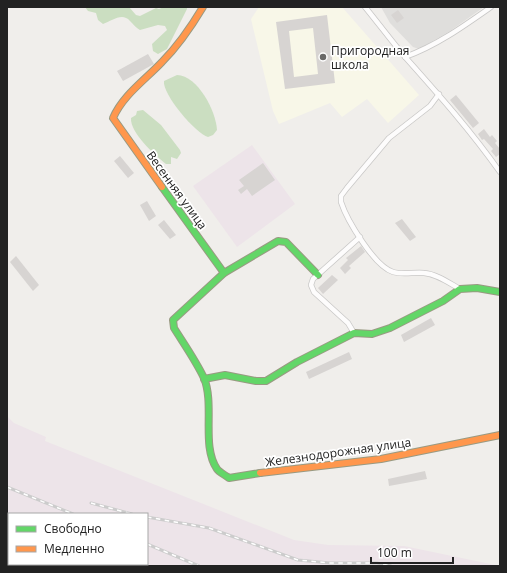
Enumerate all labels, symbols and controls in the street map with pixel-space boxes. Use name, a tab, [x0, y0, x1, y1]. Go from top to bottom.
place label: Пригородная школа	[331, 42, 409, 73]
marker: Пригородная школа	[318, 52, 328, 62]
street label: Весенняя улица	[143, 147, 211, 233]
street label: Железнодорожная улица	[264, 433, 412, 471]
legend	[8, 513, 148, 565]
text: Свободно	[44, 520, 102, 537]
scale bar	[371, 539, 453, 565]
text: Медленно	[44, 540, 104, 557]
text: 100 m	[377, 544, 412, 561]

